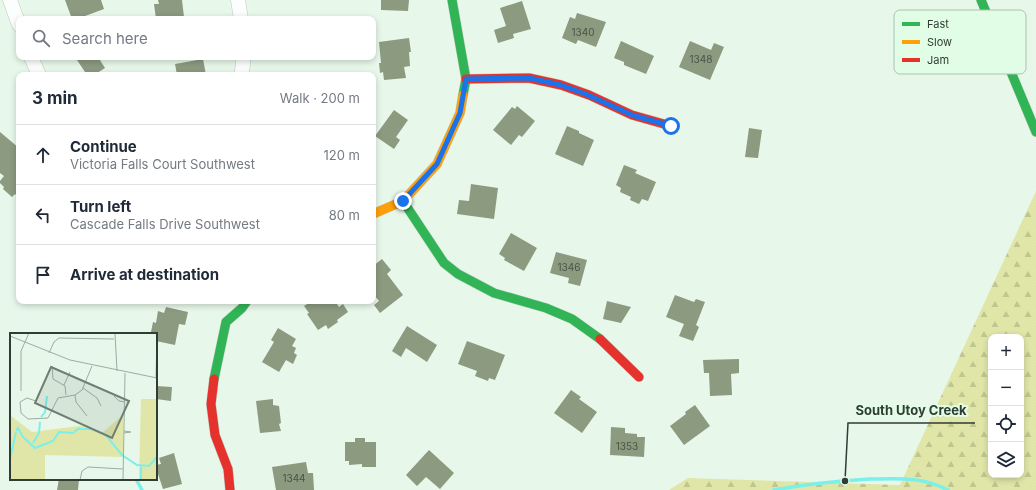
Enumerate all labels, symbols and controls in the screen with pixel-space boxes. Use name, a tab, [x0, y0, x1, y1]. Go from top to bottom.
legend	[894, 10, 1026, 74]
search box	[16, 16, 376, 60]
text: Fast	[927, 17, 949, 31]
house number: 1340	[571, 26, 595, 38]
icon: search	[30, 27, 52, 49]
text: Search here	[62, 29, 148, 48]
text: Slow	[927, 35, 952, 49]
house number: 1348	[690, 53, 712, 65]
text: Jam	[927, 53, 949, 67]
text: 3 min	[32, 88, 78, 108]
text: Walk · 200 m	[280, 90, 360, 106]
route start	[662, 117, 680, 135]
text: Continue	[70, 137, 137, 156]
icon: ahead	[32, 144, 54, 166]
text: 120 m	[324, 147, 360, 163]
text: Victoria Falls Court Southwest	[70, 156, 255, 172]
route end	[394, 192, 412, 210]
text: Turn left	[70, 197, 131, 216]
icon: left	[32, 204, 54, 226]
text: 80 m	[329, 207, 360, 223]
text: Cascade Falls Drive Southwest	[70, 216, 260, 232]
house number: 1346	[558, 261, 580, 273]
icon: arrive	[32, 264, 54, 286]
text: Arrive at destination	[70, 265, 219, 284]
inset map	[10, 333, 157, 480]
map controls	[988, 334, 1024, 478]
button: +	[988, 334, 1024, 370]
button: −	[988, 370, 1024, 406]
callout: South Utoy Creek	[848, 398, 975, 423]
text: South Utoy Creek	[856, 402, 967, 418]
button: locate	[988, 406, 1024, 442]
house number: 1353	[616, 440, 638, 452]
button: layers	[988, 442, 1024, 478]
house number: 1344	[282, 472, 306, 484]

